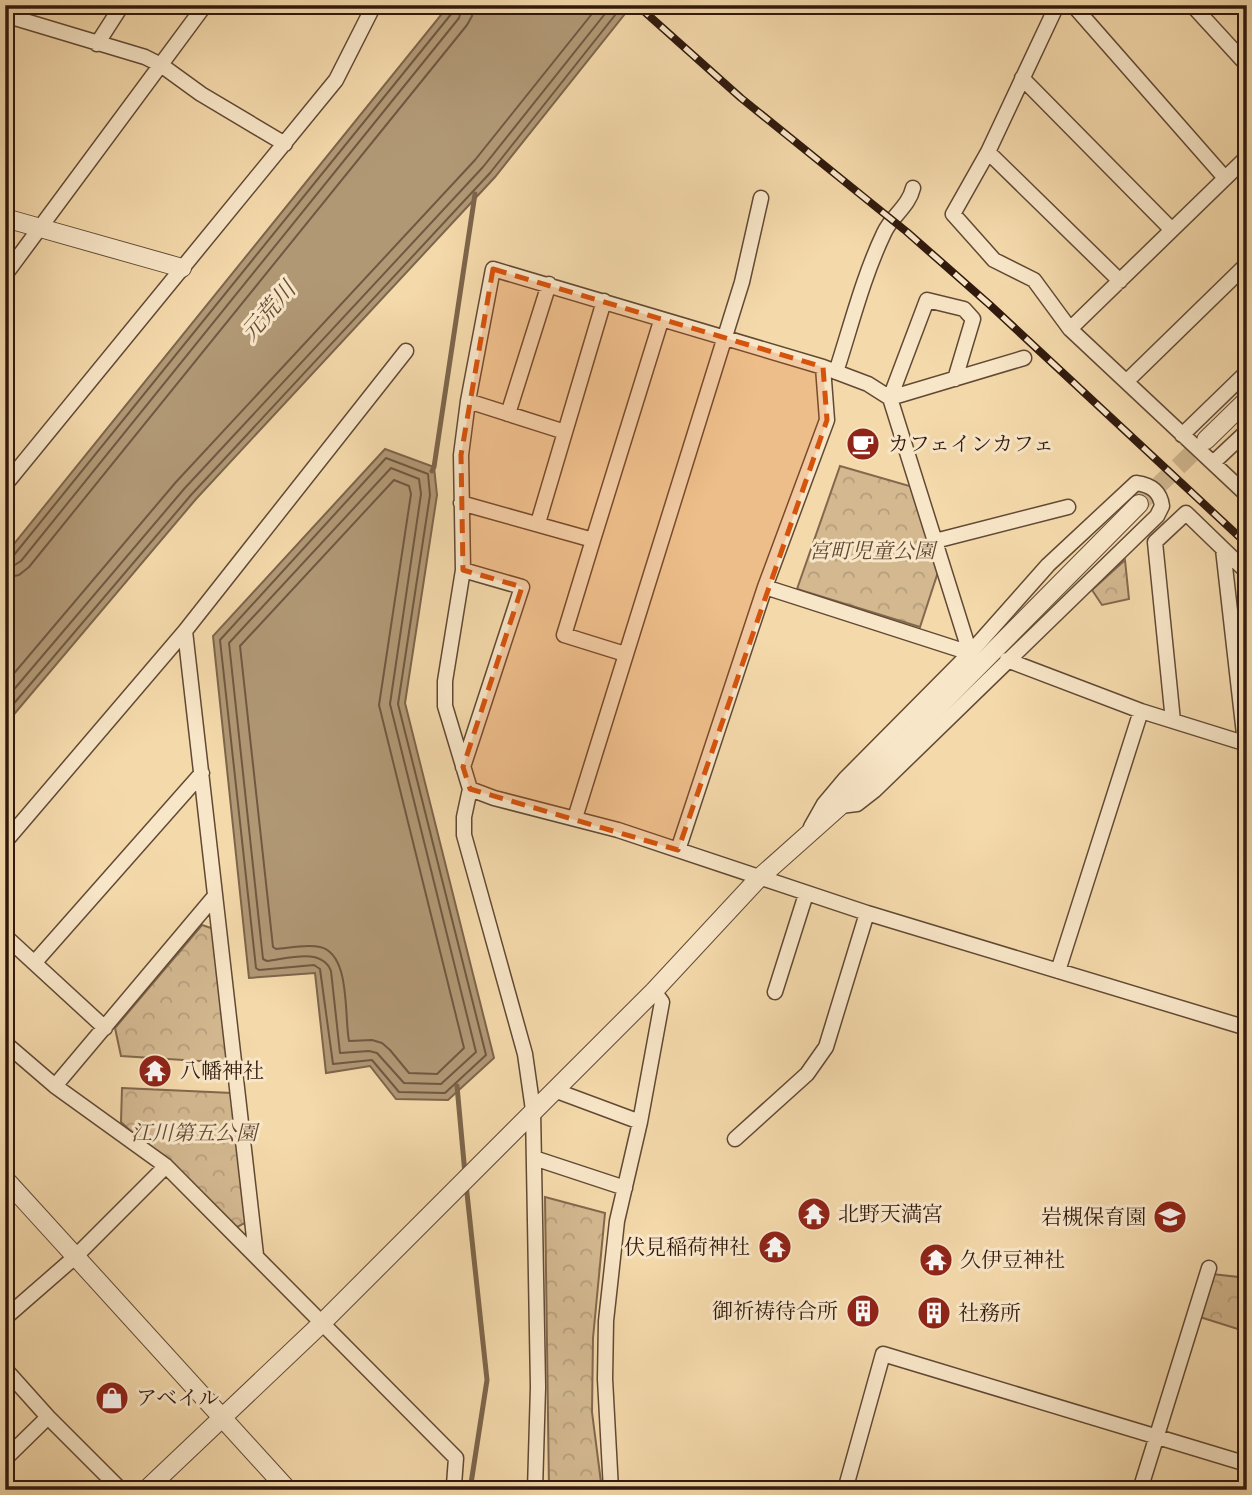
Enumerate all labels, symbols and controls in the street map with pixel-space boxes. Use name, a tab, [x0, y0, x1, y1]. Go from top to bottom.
water label: 元荒川	[235, 274, 306, 349]
cafe icon: カフェインカフェ	[844, 425, 882, 463]
place label: カフェインカフェ	[888, 431, 1054, 460]
park label: 宮町児童公園	[809, 538, 938, 567]
temple icon: 八幡神社	[136, 1052, 174, 1090]
place label: 八幡神社	[180, 1058, 264, 1087]
park label: 江川第五公園	[131, 1120, 260, 1149]
temple icon: 北野天満宮	[795, 1195, 833, 1233]
school or university icon: 岩槻保育園	[1151, 1198, 1189, 1236]
place label: 北野天満宮	[838, 1201, 943, 1230]
place label: 岩槻保育園	[1041, 1204, 1146, 1233]
temple icon: 伏見稲荷神社	[756, 1228, 794, 1266]
place label: 伏見稲荷神社	[624, 1234, 750, 1263]
temple icon: 久伊豆神社	[917, 1241, 955, 1279]
place label: 久伊豆神社	[960, 1247, 1065, 1276]
building icon: 御祈祷待合所	[844, 1292, 882, 1330]
building icon: 社務所	[915, 1294, 953, 1332]
place label: 御祈祷待合所	[712, 1298, 838, 1327]
place label: 社務所	[958, 1300, 1021, 1329]
shop icon: アベイル	[93, 1379, 131, 1417]
place label: アベイル	[136, 1385, 219, 1414]

